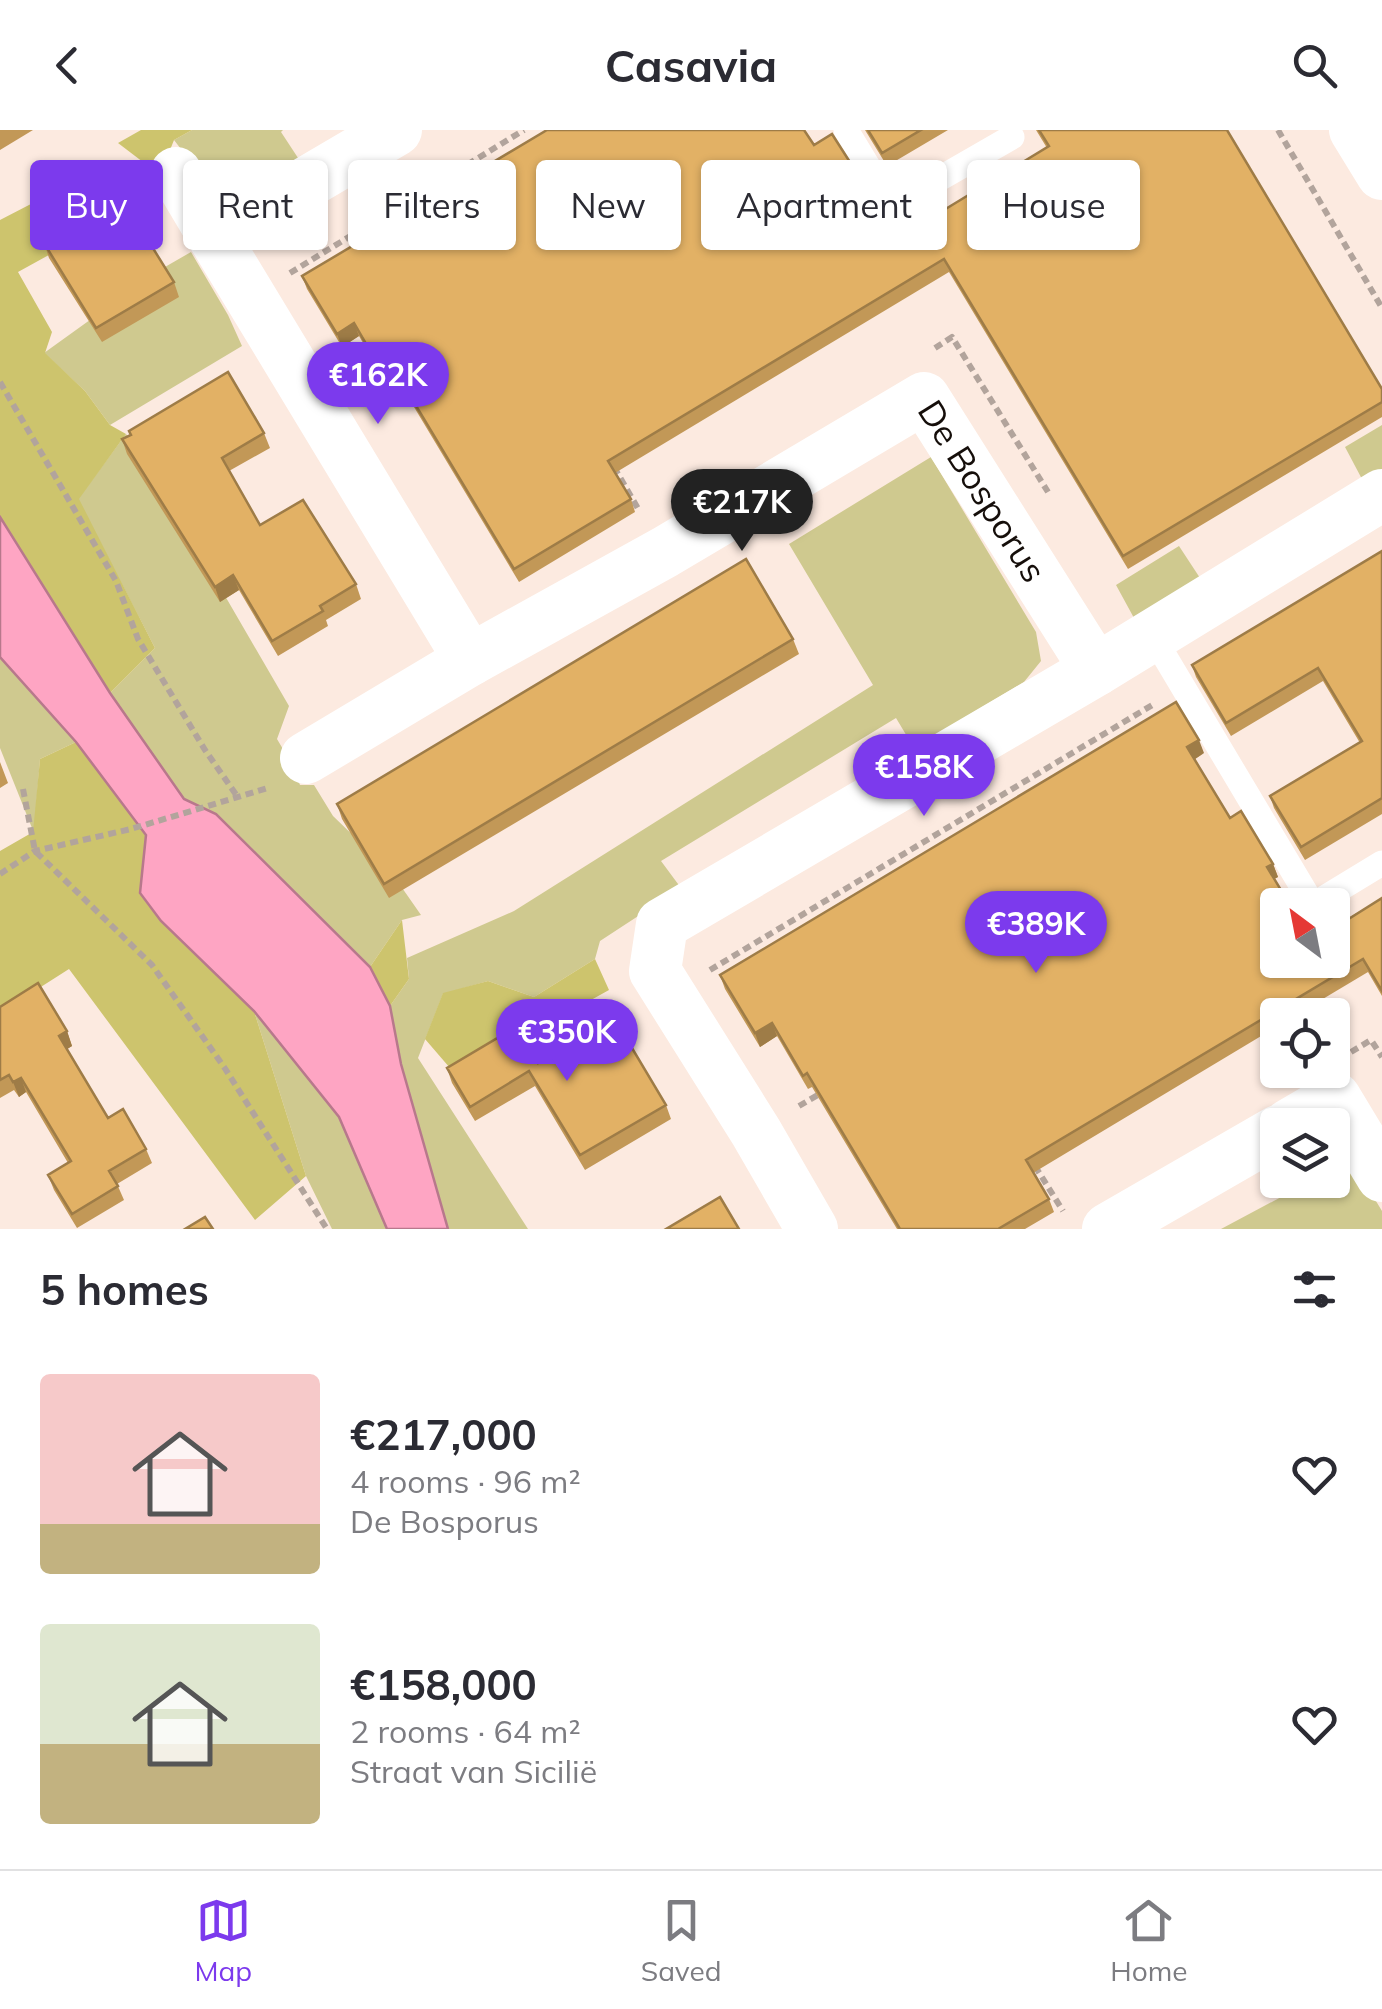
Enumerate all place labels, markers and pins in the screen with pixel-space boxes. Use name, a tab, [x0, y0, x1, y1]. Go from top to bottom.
pin: €162K	[308, 342, 448, 427]
pin: €217K	[672, 469, 812, 554]
pin: €158K	[854, 734, 994, 819]
pin: €389K	[966, 891, 1106, 976]
pin: €350K	[497, 999, 637, 1084]

